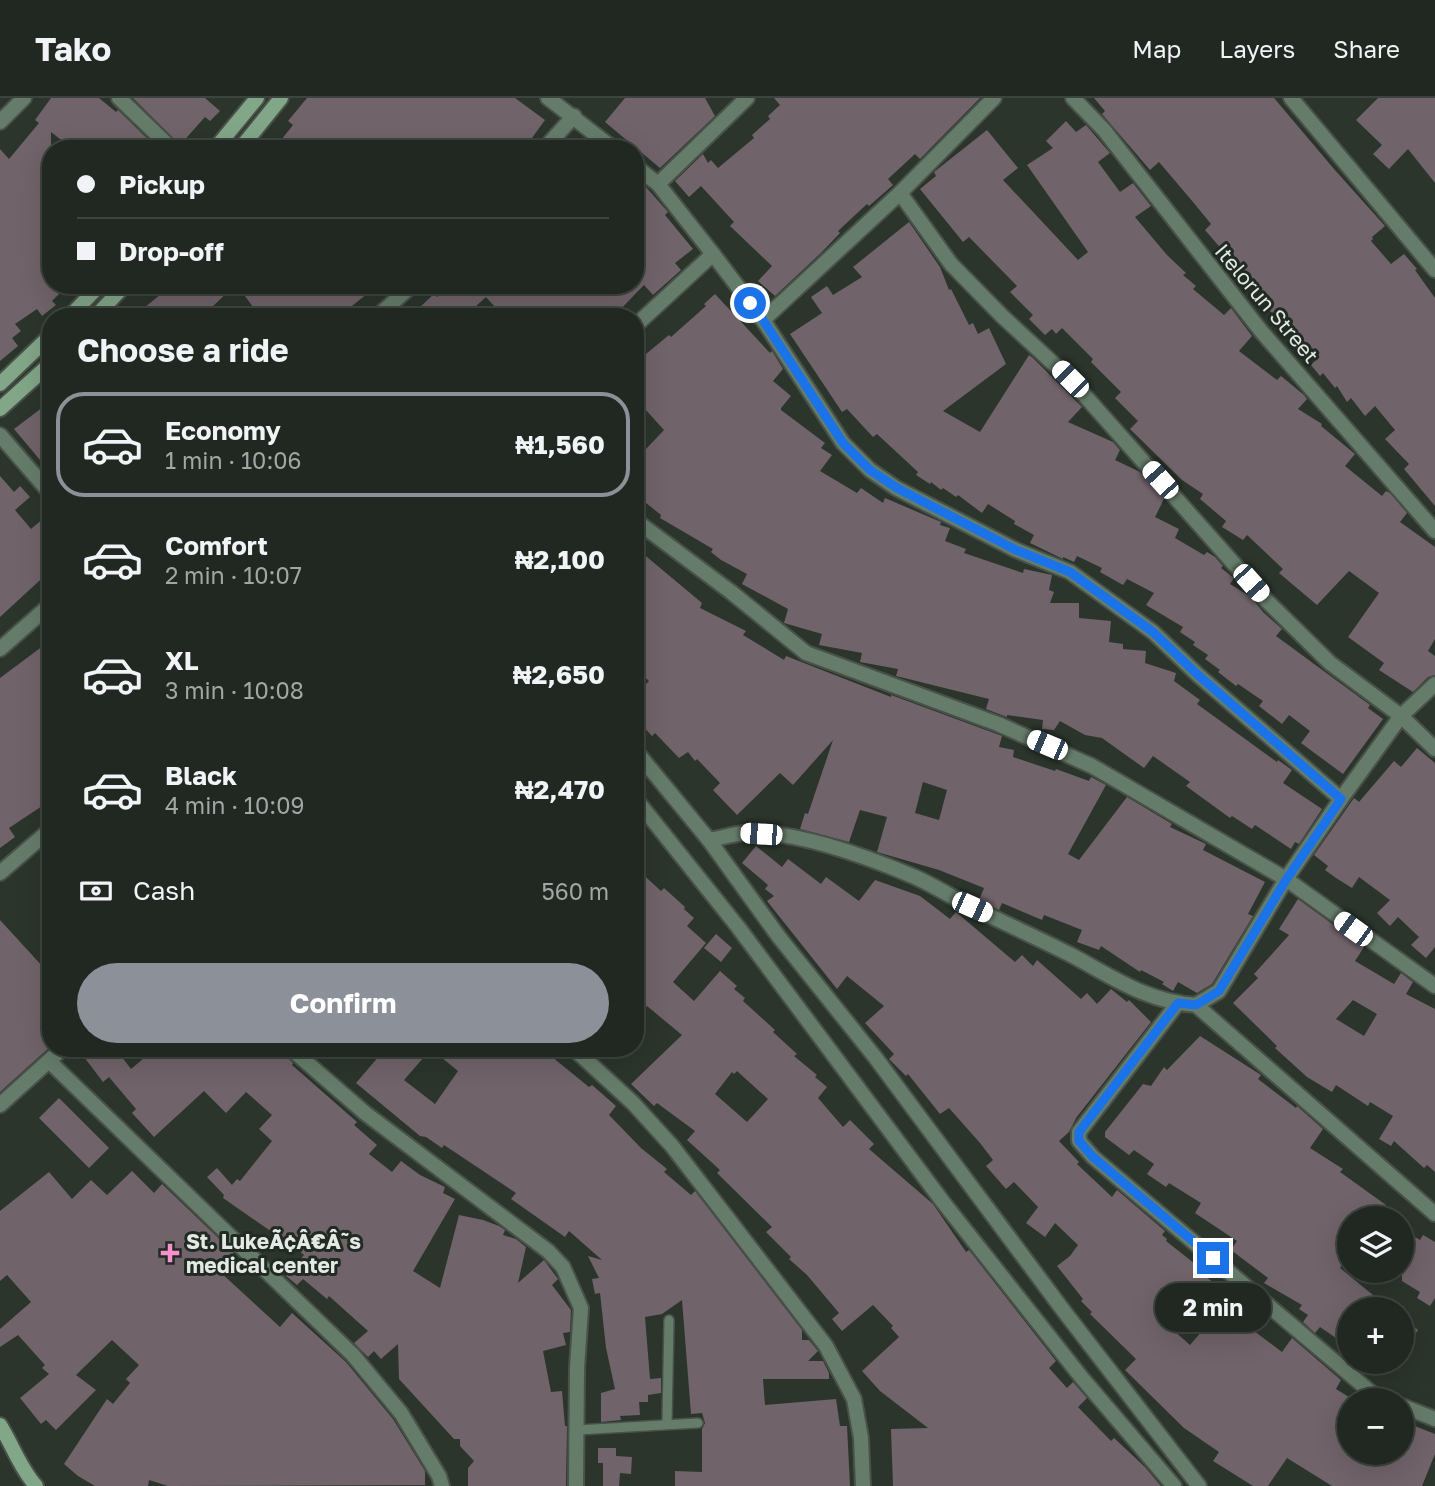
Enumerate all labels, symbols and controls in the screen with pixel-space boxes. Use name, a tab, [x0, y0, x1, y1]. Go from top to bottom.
text: Tako	[35, 29, 111, 68]
text: Map	[1132, 34, 1181, 63]
text: Layers	[1219, 34, 1295, 63]
text: Share	[1333, 34, 1400, 63]
text: Pickup	[119, 169, 205, 200]
text: Drop-off	[119, 236, 224, 267]
street label: Itelorun Street	[1210, 238, 1324, 368]
route start	[734, 287, 766, 319]
text: Choose a ride	[77, 331, 289, 369]
car	[1048, 357, 1093, 401]
icon: car	[81, 413, 144, 476]
text: Economy	[165, 415, 281, 446]
text: ₦1,560	[515, 429, 605, 460]
text: 1 min · 10:06	[165, 446, 301, 474]
car	[1139, 457, 1182, 503]
icon: car	[81, 528, 144, 591]
text: Comfort	[165, 530, 268, 561]
text: ₦2,100	[515, 544, 605, 575]
car	[1230, 560, 1273, 606]
text: 2 min · 10:07	[165, 561, 302, 589]
icon: car	[81, 643, 144, 706]
text: XL	[165, 645, 199, 676]
text: ₦2,650	[513, 659, 605, 690]
text: 3 min · 10:08	[165, 676, 304, 704]
car	[1024, 727, 1071, 763]
icon: car	[81, 758, 144, 821]
text: Black	[165, 760, 237, 791]
text: ₦2,470	[515, 774, 605, 805]
text: 4 min · 10:09	[165, 791, 304, 819]
car	[740, 822, 783, 846]
icon: cash	[77, 872, 115, 910]
text: Cash	[133, 875, 195, 906]
text: 560 m	[541, 877, 609, 905]
car	[949, 889, 996, 925]
car	[1330, 908, 1377, 950]
button: Confirm	[77, 963, 609, 1043]
map controls	[1337, 1206, 1414, 1465]
button: layers	[1337, 1206, 1414, 1283]
place label: St. LukeÃ¢Â€Â˜s medical center	[186, 1228, 361, 1278]
route end	[1197, 1242, 1229, 1274]
marker: St. LukeÃ¢Â€Â˜s medical center	[160, 1243, 180, 1263]
callout: 2 min	[1155, 1282, 1271, 1332]
text: 2 min	[1183, 1293, 1243, 1321]
button: +	[1337, 1297, 1414, 1374]
button: −	[1337, 1388, 1414, 1465]

